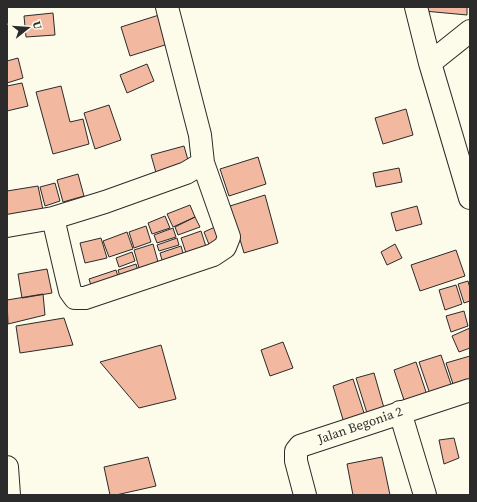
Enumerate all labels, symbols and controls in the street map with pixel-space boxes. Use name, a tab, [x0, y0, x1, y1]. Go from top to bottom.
north arrow	[8, 8, 48, 48]
text: U	[29, 19, 45, 31]
street label: Jalan Begonia 2	[314, 403, 405, 448]

